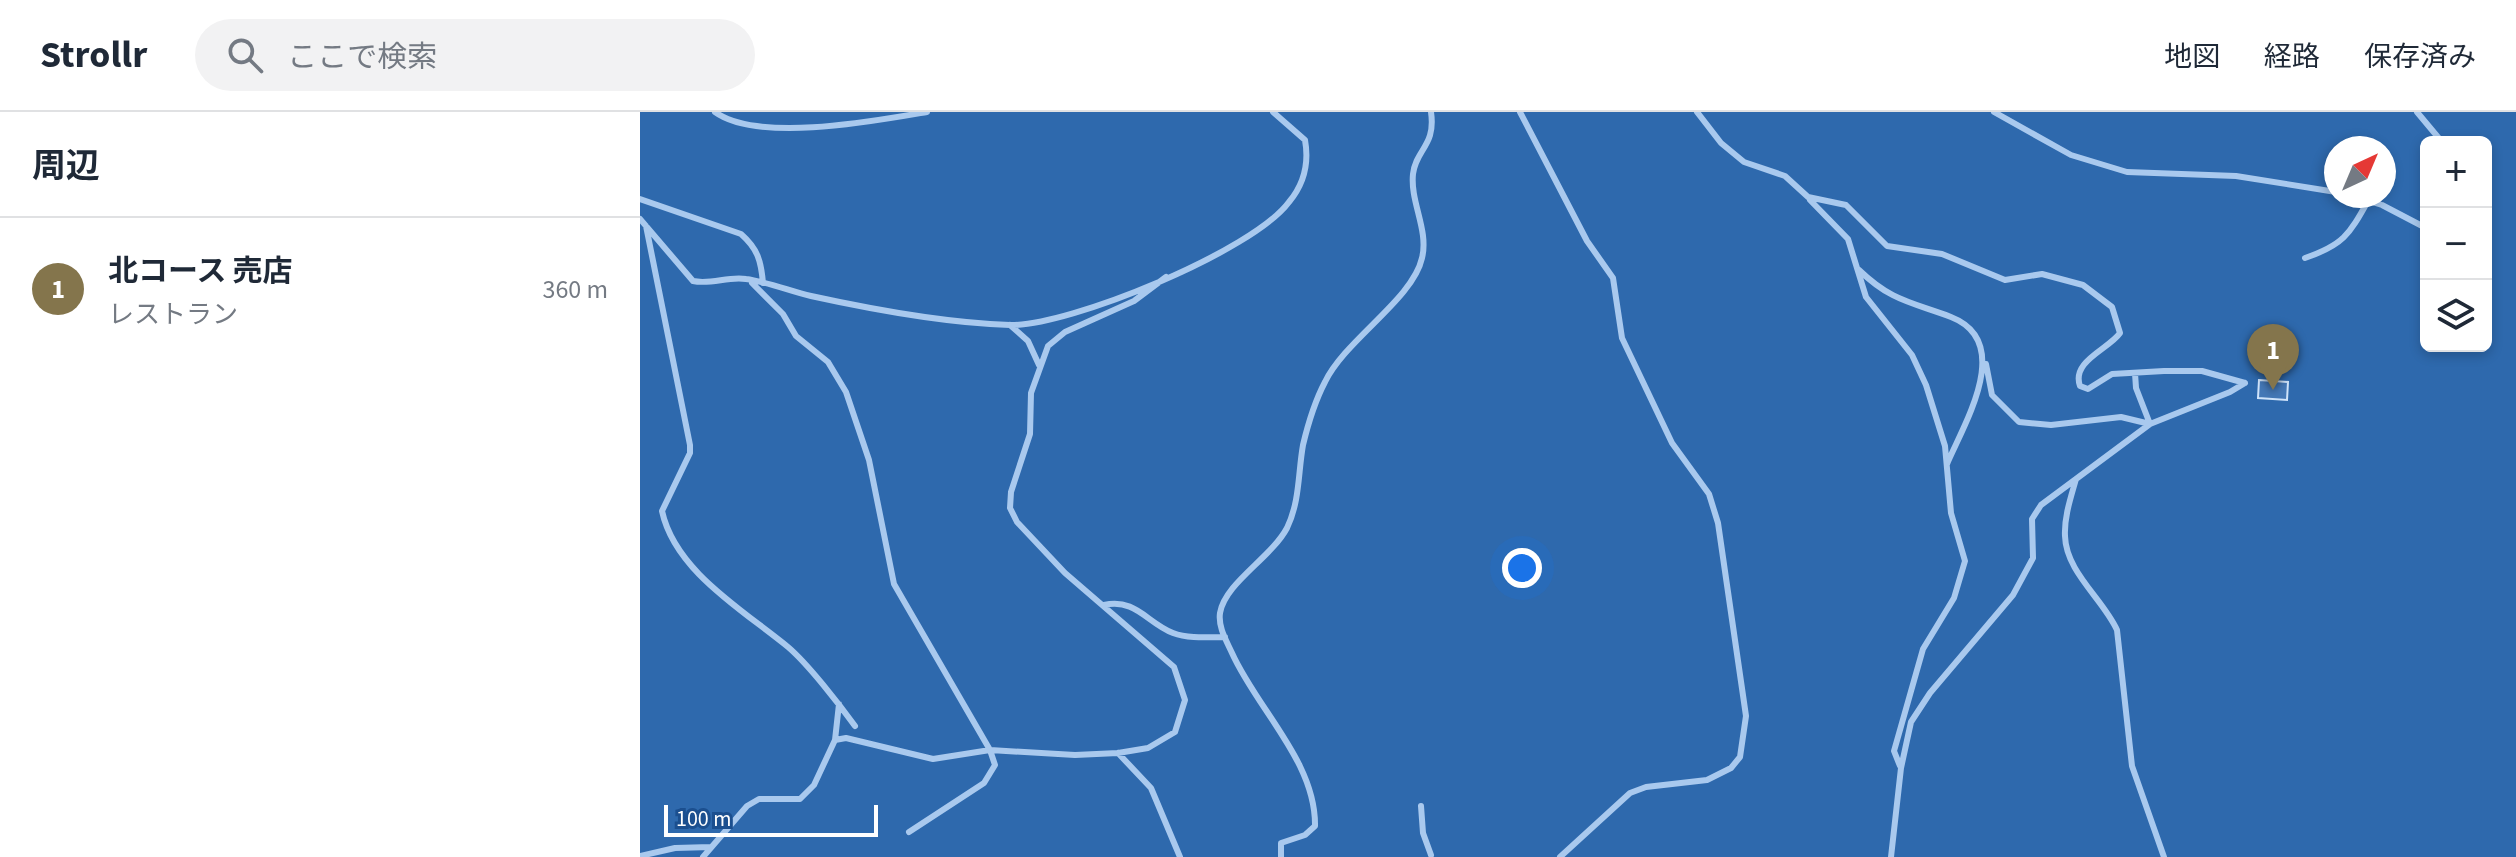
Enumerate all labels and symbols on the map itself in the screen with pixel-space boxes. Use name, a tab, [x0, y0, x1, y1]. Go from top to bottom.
north arrow	[2324, 136, 2396, 208]
pin: 1	[2247, 324, 2299, 390]
your location	[1502, 548, 1542, 588]
scale bar	[664, 801, 878, 837]

